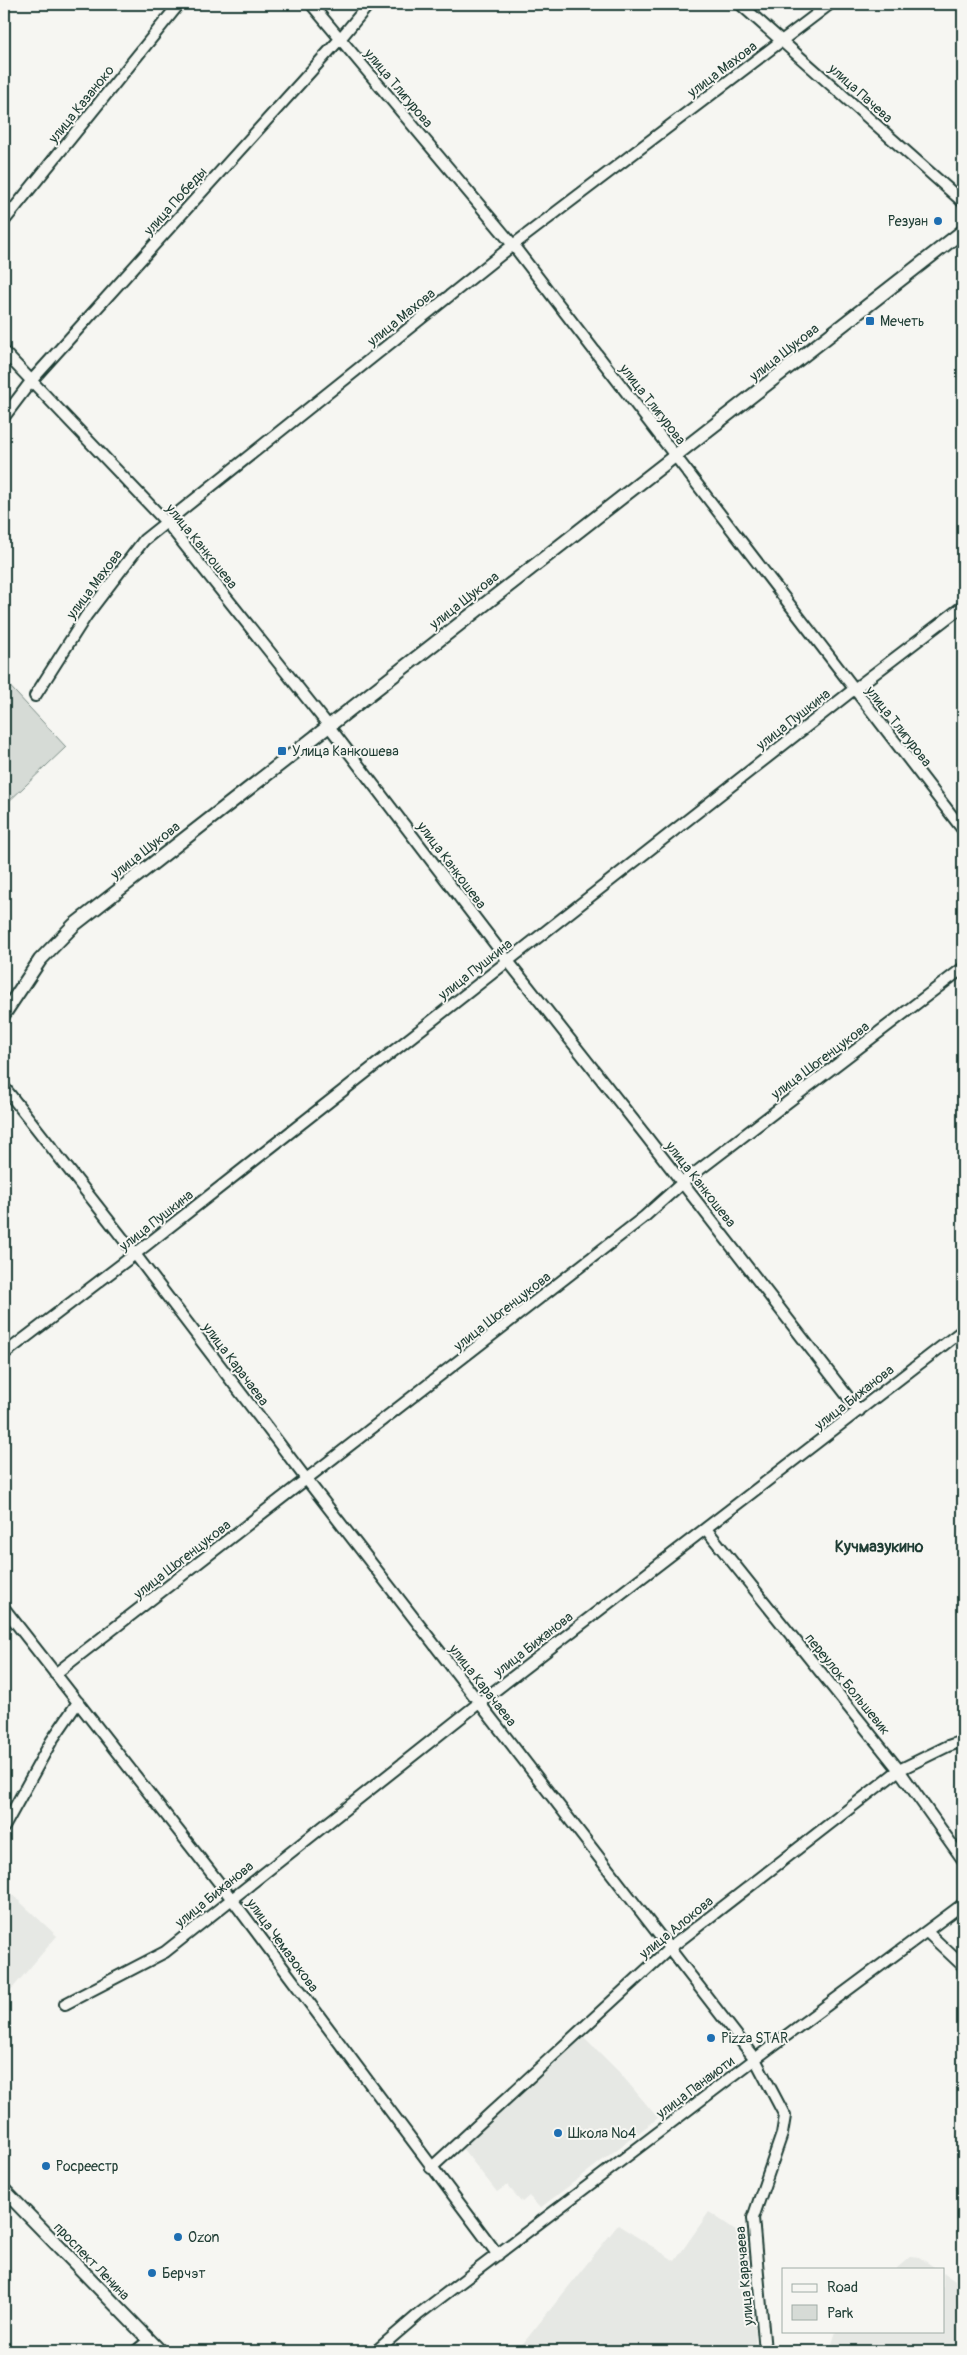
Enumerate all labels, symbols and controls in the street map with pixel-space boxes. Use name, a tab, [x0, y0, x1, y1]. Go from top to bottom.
street label: улица Махова	[683, 38, 760, 102]
street label: улица Тлигурова	[360, 45, 436, 131]
street label: улица Пачева	[824, 60, 896, 127]
street label: улица Казаноко	[44, 62, 118, 147]
street label: улица Победы	[140, 164, 211, 240]
place label: Резуан	[888, 213, 928, 230]
marker: Резуан	[932, 215, 944, 227]
street label: улица Махова	[363, 285, 439, 351]
place label: Мечеть	[880, 313, 924, 330]
marker: Мечеть	[864, 315, 876, 327]
street label: улица Шукова	[745, 320, 822, 385]
street label: улица Тлигурова	[615, 360, 689, 448]
street label: улица Канкошева	[162, 500, 241, 592]
street label: улица Махова	[62, 546, 126, 623]
street label: улица Шукова	[425, 568, 502, 633]
street label: улица Тлигурова	[861, 682, 935, 770]
street label: улица Пушкина	[752, 685, 834, 754]
place label: Улица Канкошева	[292, 743, 399, 760]
marker: Улица Канкошева	[276, 745, 288, 757]
street label: улица Шукова	[106, 818, 183, 883]
street label: улица Канкошева	[413, 818, 490, 912]
street label: улица Пушкина	[434, 935, 516, 1004]
street label: улица Шогенцукова	[767, 1018, 873, 1103]
street label: улица Канкошева	[661, 1137, 739, 1231]
street label: улица Пушкина	[115, 1186, 197, 1255]
street label: улица Шогенцукова	[450, 1268, 554, 1355]
street label: улица Карачаева	[198, 1319, 272, 1409]
street label: улица Бижанова	[810, 1361, 897, 1434]
street label: улица Шогенцукова	[130, 1516, 234, 1603]
district label: Кучмазукино	[835, 1537, 924, 1557]
street label: улица Бижанова	[489, 1608, 576, 1681]
street label: переулок Большевик	[802, 1630, 894, 1738]
street label: улица Карачаева	[445, 1640, 520, 1730]
street label: улица Бижанова	[171, 1858, 257, 1932]
street label: улица Алокова	[635, 1892, 717, 1963]
street label: улица Чемазокова	[242, 1894, 322, 1995]
place label: Pizza STAR	[721, 2030, 788, 2047]
marker: Pizza STAR	[705, 2032, 717, 2044]
street label: улица Панаиоти	[652, 2053, 738, 2123]
place label: Школа №4	[568, 2125, 636, 2142]
marker: Школа №4	[552, 2127, 564, 2139]
place label: Росреестр	[56, 2158, 119, 2175]
marker: Росреестр	[40, 2160, 52, 2172]
street label: проспект Ленина	[50, 2219, 133, 2304]
street label: улица Карачаева	[732, 2226, 757, 2327]
place label: Ozon	[188, 2229, 220, 2246]
marker: Ozon	[172, 2231, 184, 2243]
place label: Берчэт	[162, 2265, 206, 2282]
marker: Берчэт	[146, 2267, 158, 2279]
legend	[782, 2268, 944, 2332]
text: Road	[827, 2278, 858, 2297]
text: Park	[827, 2304, 854, 2323]

